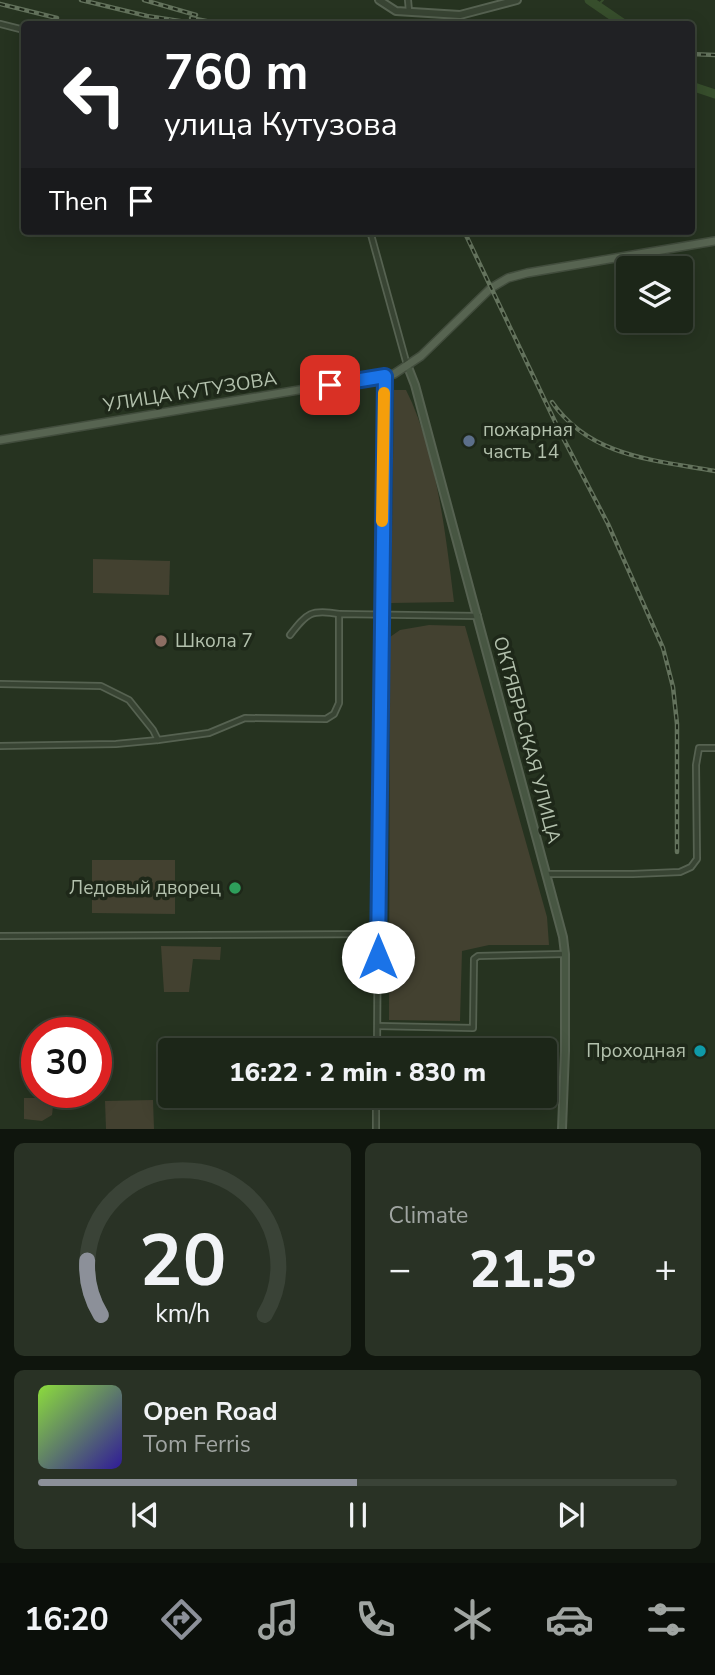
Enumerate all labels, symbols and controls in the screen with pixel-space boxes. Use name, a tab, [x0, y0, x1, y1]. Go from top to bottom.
text: 760 m	[164, 39, 308, 106]
icon: left	[49, 49, 140, 140]
text: улица Кутузова	[164, 103, 398, 146]
icon: arrive	[122, 182, 160, 220]
text: Then	[49, 184, 108, 219]
map controls	[616, 256, 693, 333]
button: layers	[616, 256, 693, 333]
pin	[300, 355, 360, 415]
street label: УЛИЦА КУТУЗОВА	[100, 365, 279, 419]
icon: arrive	[311, 366, 349, 404]
place label: пожарная часть 14	[483, 417, 573, 465]
marker: пожарная часть 14	[461, 433, 477, 449]
place label: Школа 7	[175, 628, 253, 654]
marker: Школа 7	[153, 633, 169, 649]
street label: ОКТЯБРЬСКАЯ УЛИЦА	[487, 634, 567, 847]
place label: Ледовый дворец	[69, 875, 221, 901]
marker: Ледовый дворец	[227, 880, 243, 896]
position arrow	[341, 920, 415, 994]
speed limit sign: 30	[21, 1017, 112, 1108]
place label: Проходная	[586, 1038, 686, 1064]
marker: Проходная	[692, 1043, 708, 1059]
text: 16:22 · 2 min · 830 m	[229, 1055, 486, 1090]
text: Climate	[389, 1200, 468, 1231]
text: 20	[139, 1212, 226, 1312]
text: 21.5°	[469, 1234, 596, 1305]
text: −	[389, 1244, 411, 1295]
text: +	[654, 1244, 677, 1295]
text: km/h	[155, 1297, 210, 1331]
text: Open Road	[143, 1394, 278, 1429]
text: Tom Ferris	[143, 1429, 251, 1460]
icon: previous	[126, 1496, 164, 1534]
icon: pause	[339, 1496, 377, 1534]
icon: next	[552, 1496, 590, 1534]
icon: directions	[157, 1595, 206, 1644]
icon: music	[254, 1595, 303, 1644]
icon: phone	[351, 1595, 400, 1644]
icon: climate	[448, 1595, 497, 1644]
icon: car	[545, 1595, 594, 1644]
icon: filters	[642, 1595, 691, 1644]
text: 16:20	[24, 1598, 109, 1641]

